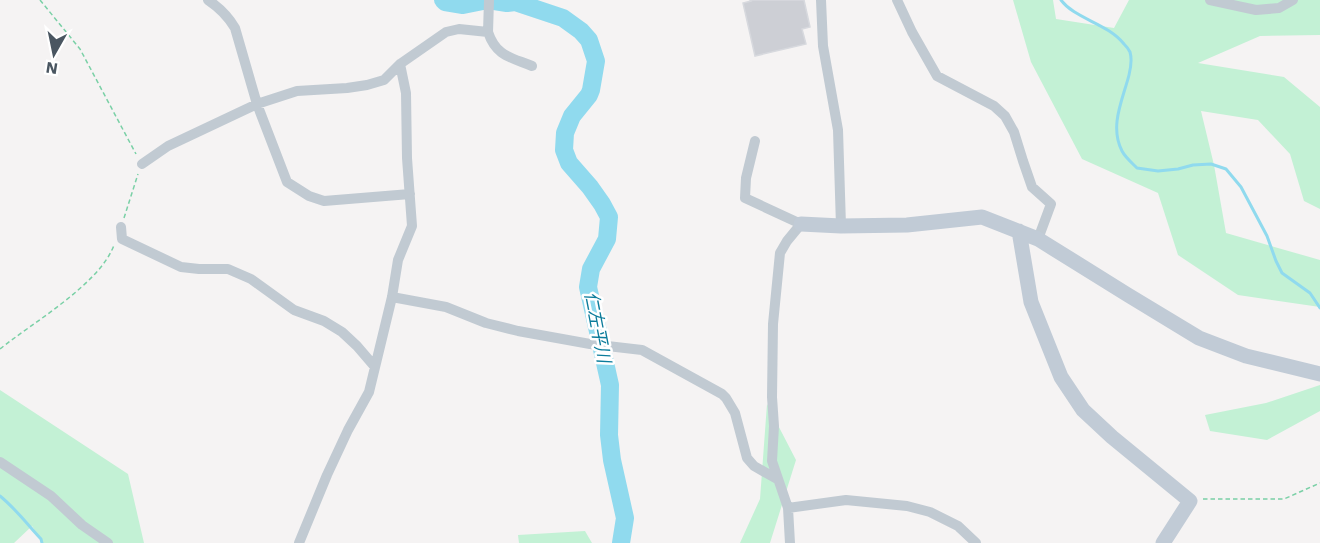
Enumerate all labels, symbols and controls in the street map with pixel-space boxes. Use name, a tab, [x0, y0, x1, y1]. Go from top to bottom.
north arrow	[24, 24, 84, 84]
text: N	[44, 58, 59, 79]
water label: 仁左平川	[581, 290, 616, 366]

